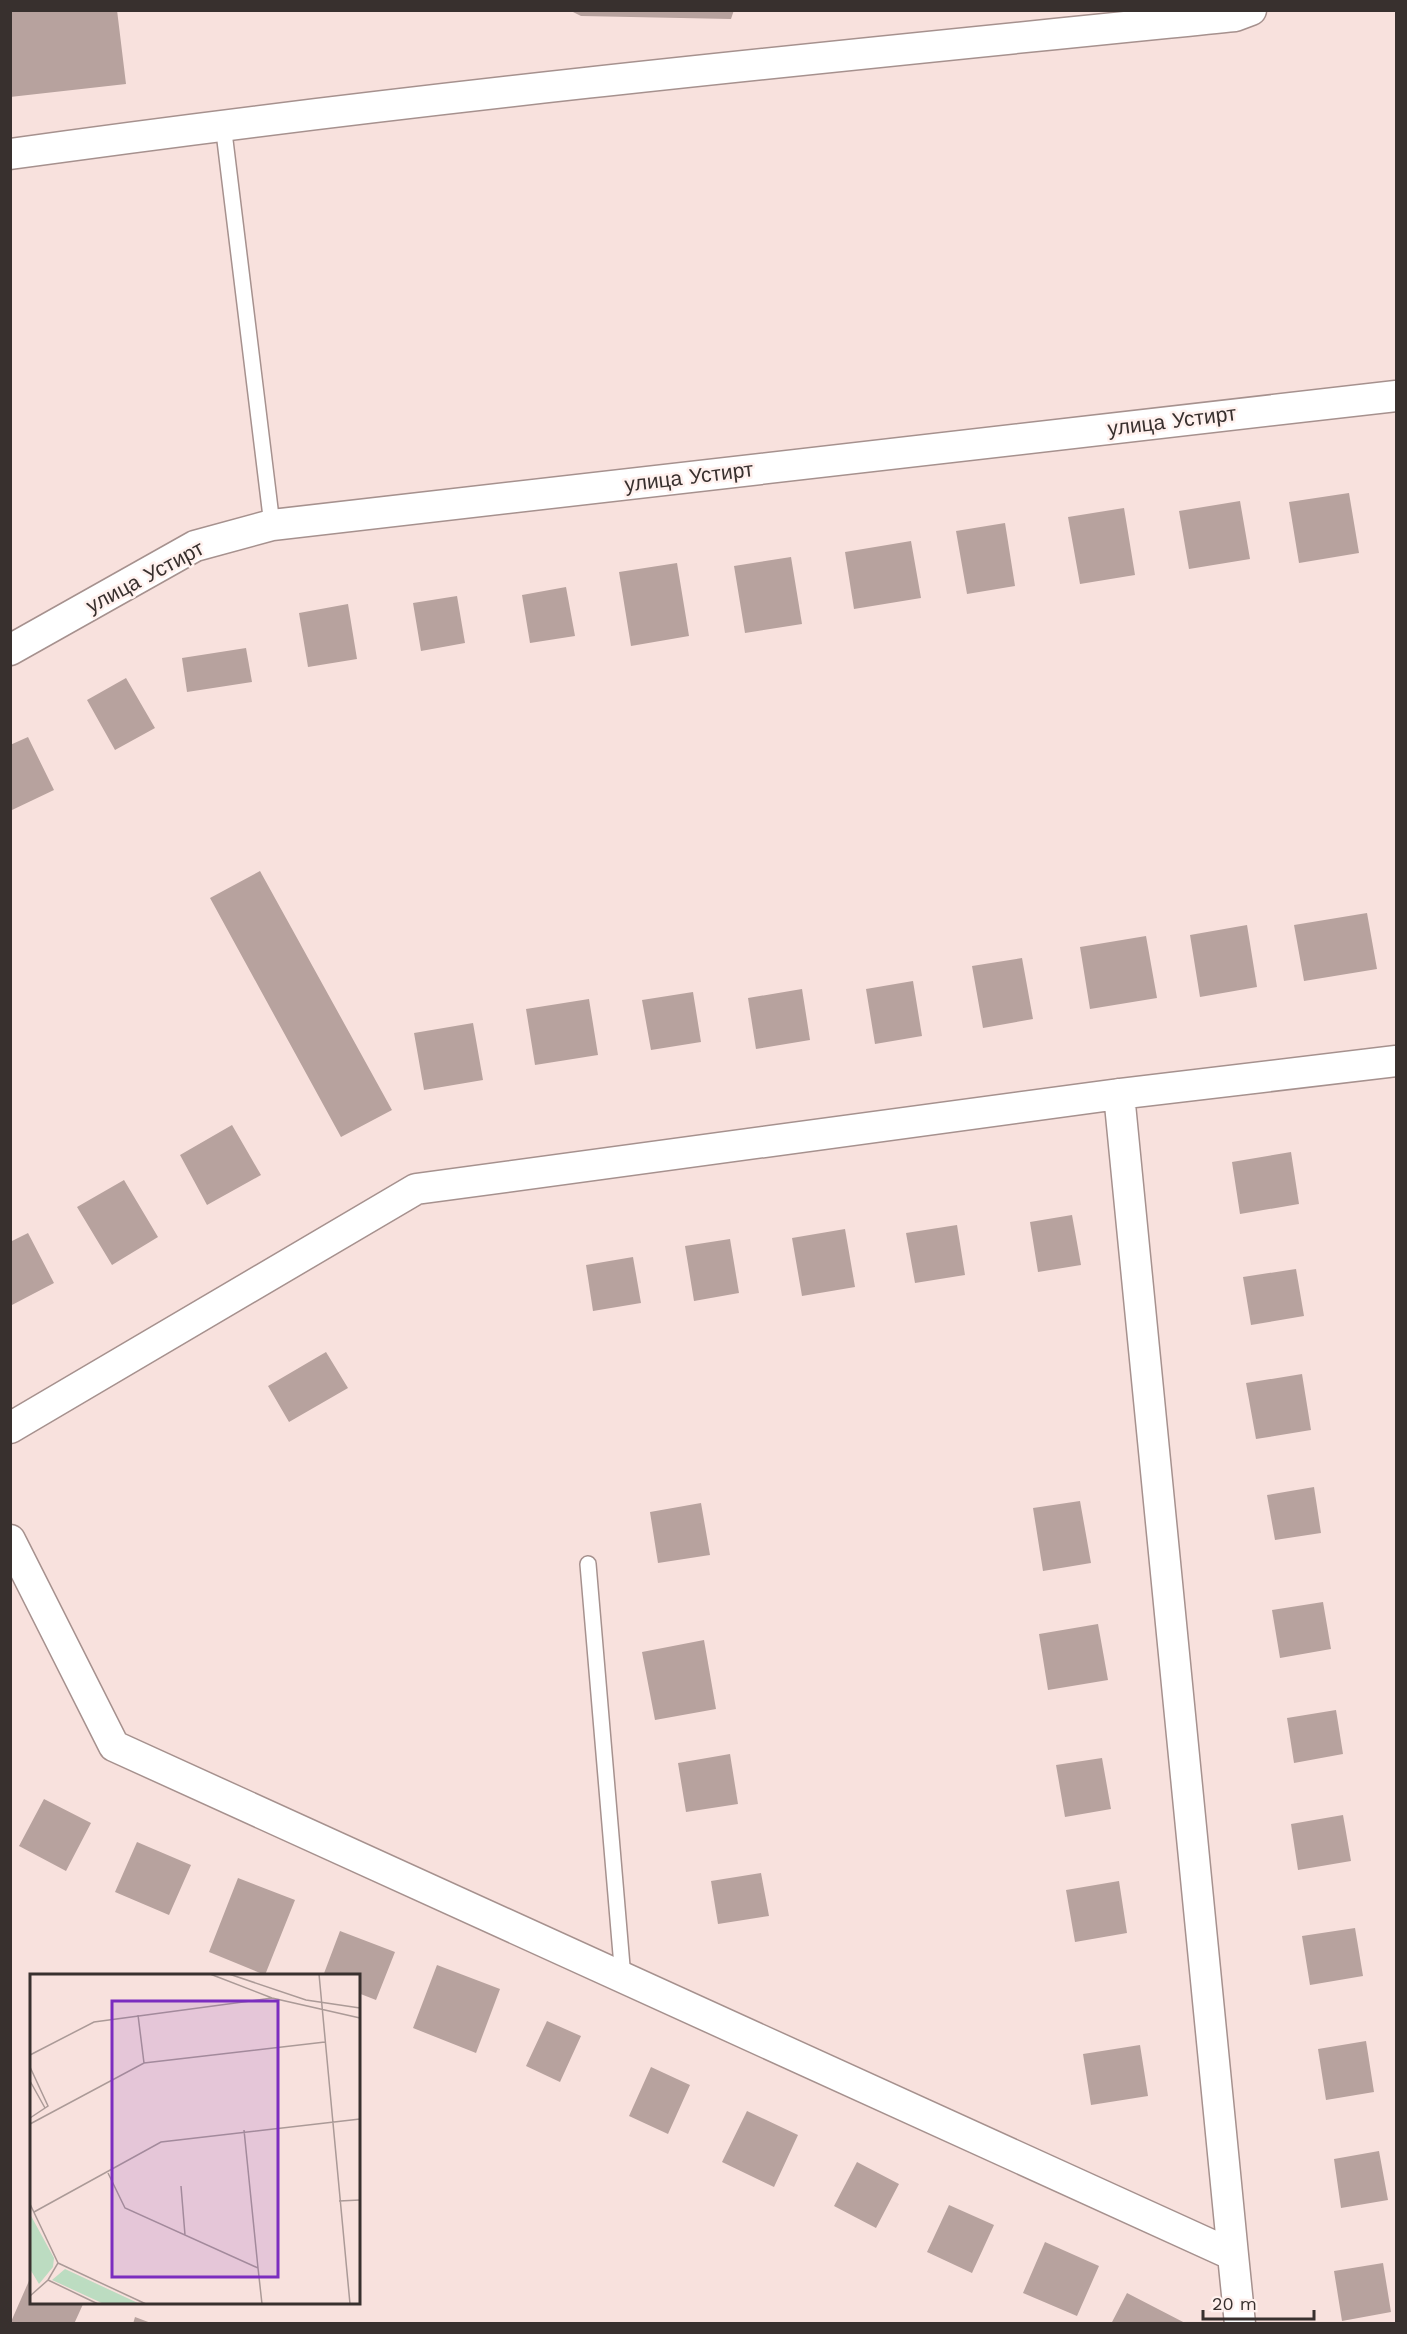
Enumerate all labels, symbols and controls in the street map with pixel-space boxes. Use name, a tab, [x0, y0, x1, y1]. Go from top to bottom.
street label: улица Устирт	[1106, 400, 1238, 441]
street label: улица Устирт	[623, 456, 755, 497]
street label: улица Устирт	[82, 535, 208, 618]
inset map	[30, 1974, 360, 2304]
scale bar	[1203, 2283, 1314, 2321]
text: 20 m	[1212, 2293, 1257, 2314]

